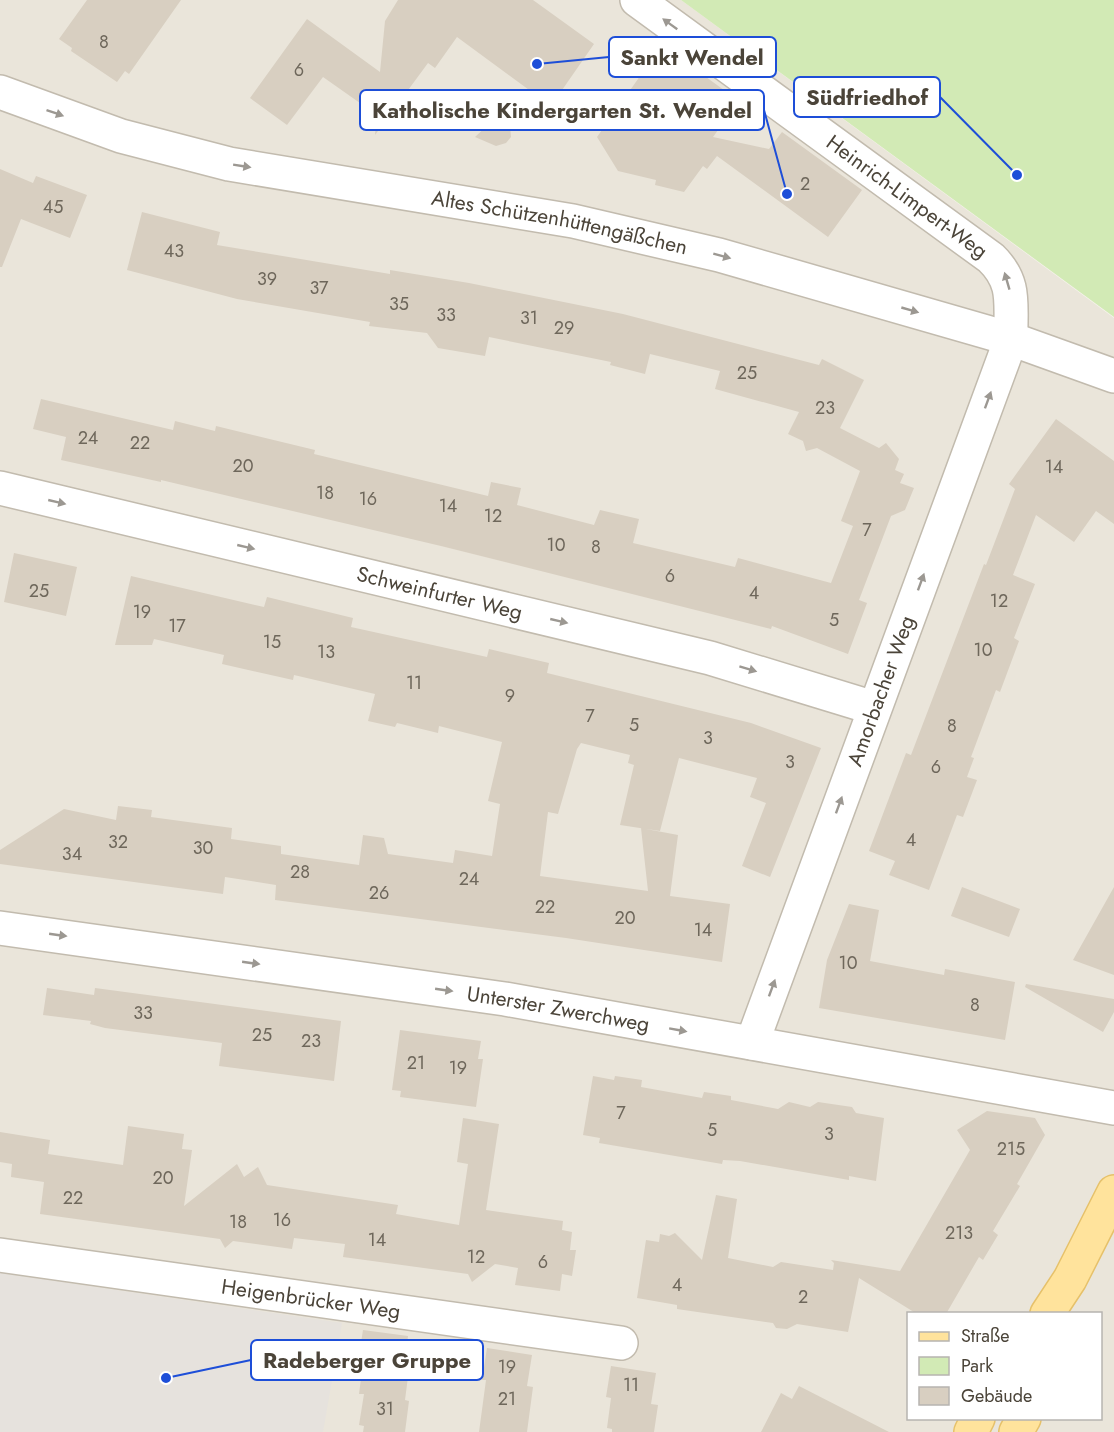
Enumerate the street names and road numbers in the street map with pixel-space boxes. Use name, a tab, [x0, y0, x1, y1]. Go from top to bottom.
street label: Heinrich-Limpert-Weg	[820, 128, 994, 266]
street label: Altes Schützenhüttengäßchen	[429, 183, 690, 262]
street label: Schweinfurter Weg	[354, 559, 525, 628]
street label: Amorbacher Weg	[840, 612, 922, 770]
street label: Unterster Zwerchweg	[465, 979, 652, 1040]
street label: Heigenbrücker Weg	[219, 1272, 402, 1327]

